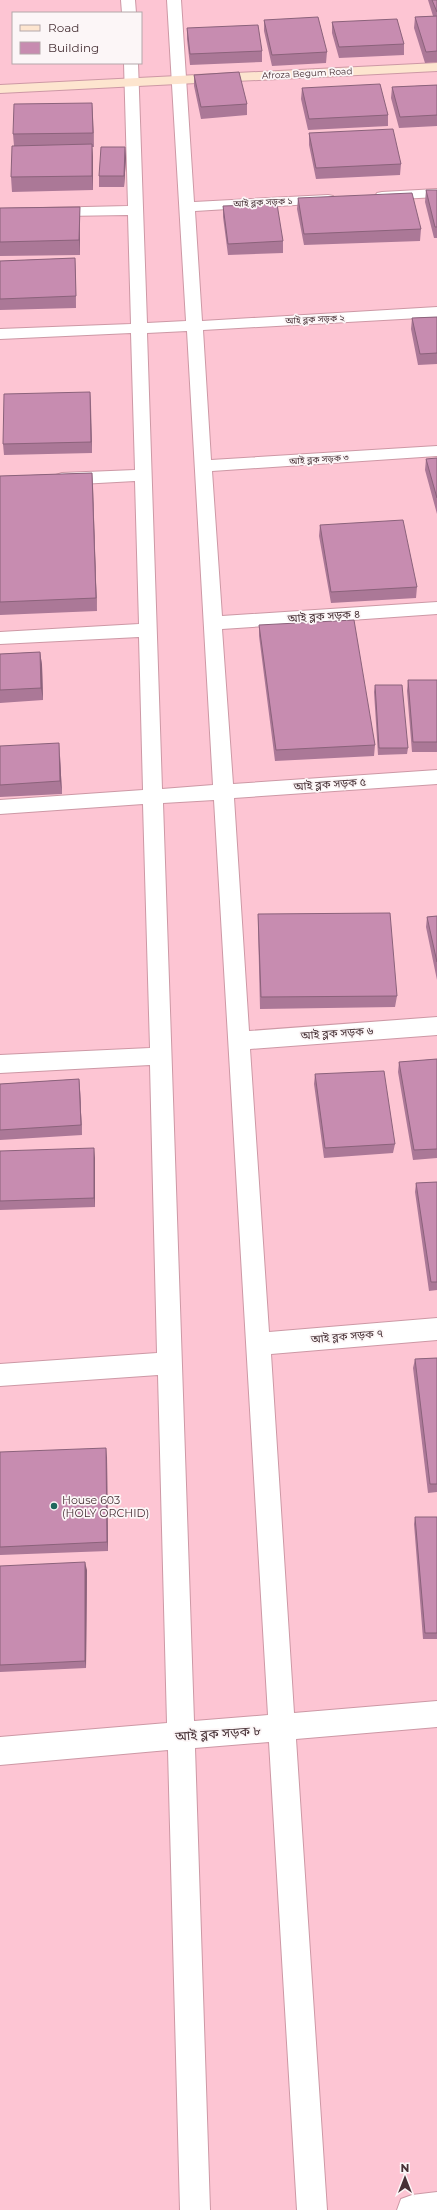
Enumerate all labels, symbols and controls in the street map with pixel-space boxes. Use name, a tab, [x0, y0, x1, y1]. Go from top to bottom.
legend	[12, 12, 142, 64]
text: Road	[48, 20, 79, 35]
text: Building	[48, 40, 99, 55]
street label: Afroza Begum Road	[261, 65, 353, 81]
street label: আই ব্লক সড়ক ১	[232, 195, 293, 210]
street label: আই ব্লক সড়ক ২	[284, 312, 346, 327]
street label: আই ব্লক সড়ক ৩	[288, 451, 350, 467]
street label: আই ব্লক সড়ক ৪	[286, 606, 361, 626]
street label: আই ব্লক সড়ক ৫	[292, 774, 367, 794]
street label: আই ব্লক সড়ক ৬	[299, 1023, 374, 1043]
street label: আই ব্লক সড়ক ৭	[309, 1326, 384, 1346]
place label: House 603 (HOLY ORCHID)	[62, 1493, 149, 1520]
marker: House 603 (HOLY ORCHID)	[49, 1501, 59, 1511]
street label: আই ব্লক সড়ক ৮	[174, 1722, 262, 1744]
north arrow	[385, 2158, 425, 2198]
text: N	[401, 2161, 409, 2175]

